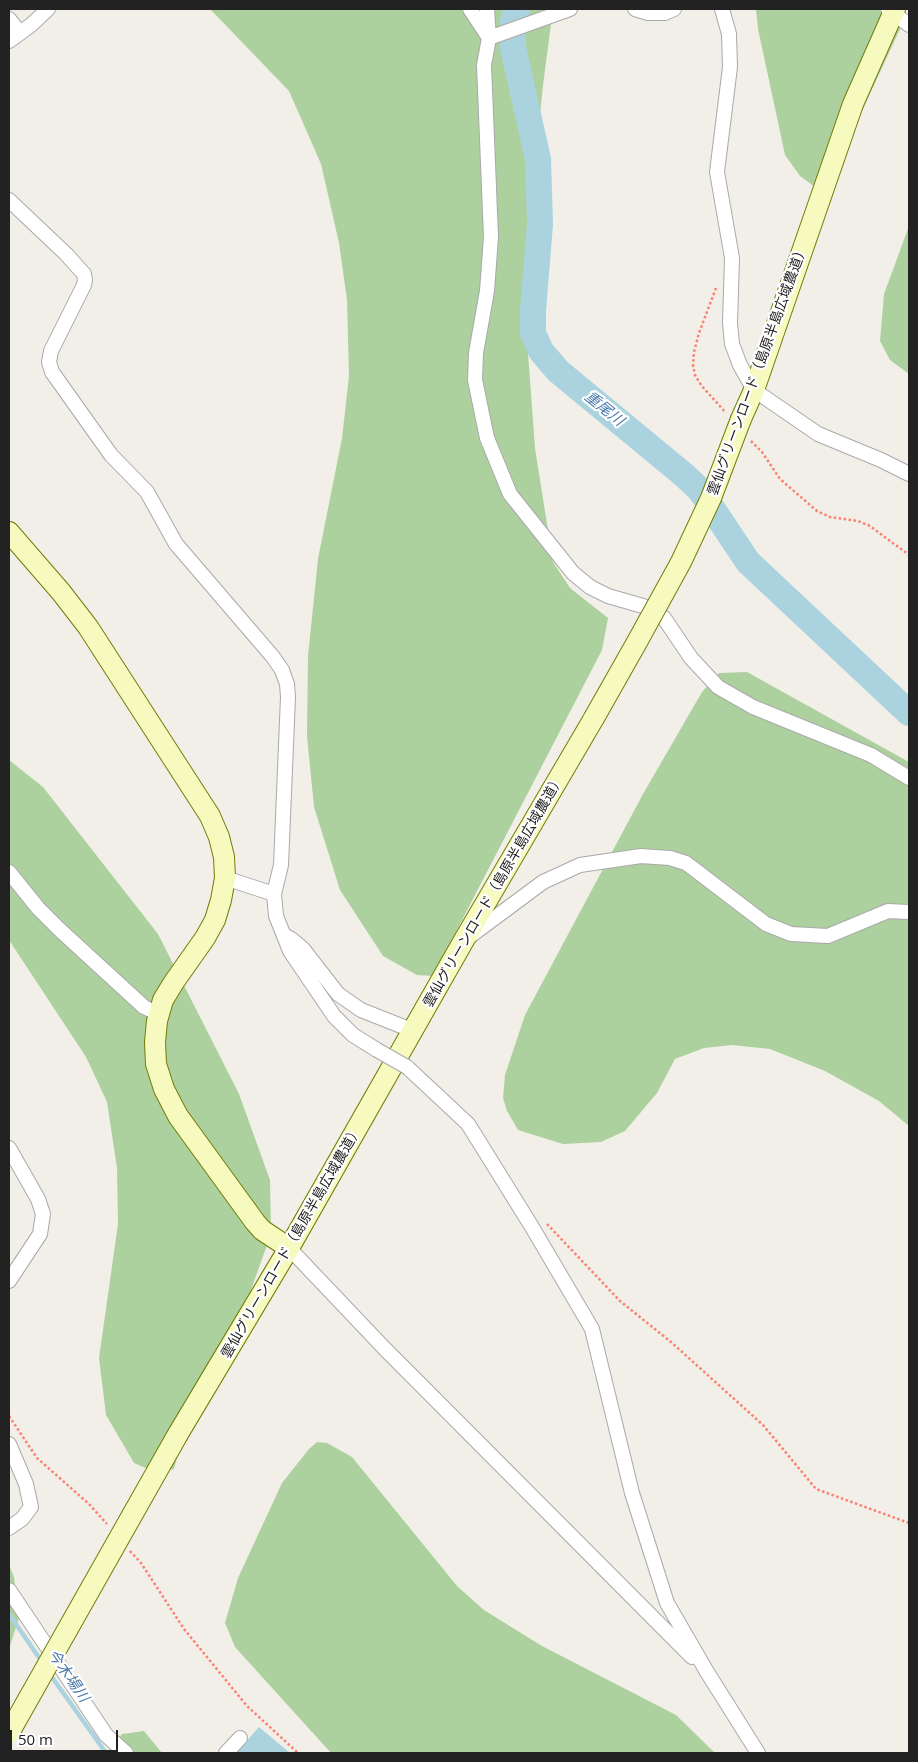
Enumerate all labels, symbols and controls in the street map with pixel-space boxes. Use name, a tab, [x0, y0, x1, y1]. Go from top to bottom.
street label: 雲仙グリーンロード（島原半島広域農道）	[705, 242, 811, 498]
water label: 重尾川	[581, 388, 627, 430]
street label: 雲仙グリーンロード（島原半島広域農道）	[420, 772, 568, 1010]
street label: 雲仙グリーンロード（島原半島広域農道）	[218, 1123, 366, 1361]
water label: 今木場川	[43, 1646, 93, 1706]
scale bar	[12, 1720, 120, 1752]
text: 50 m	[18, 1729, 53, 1749]

